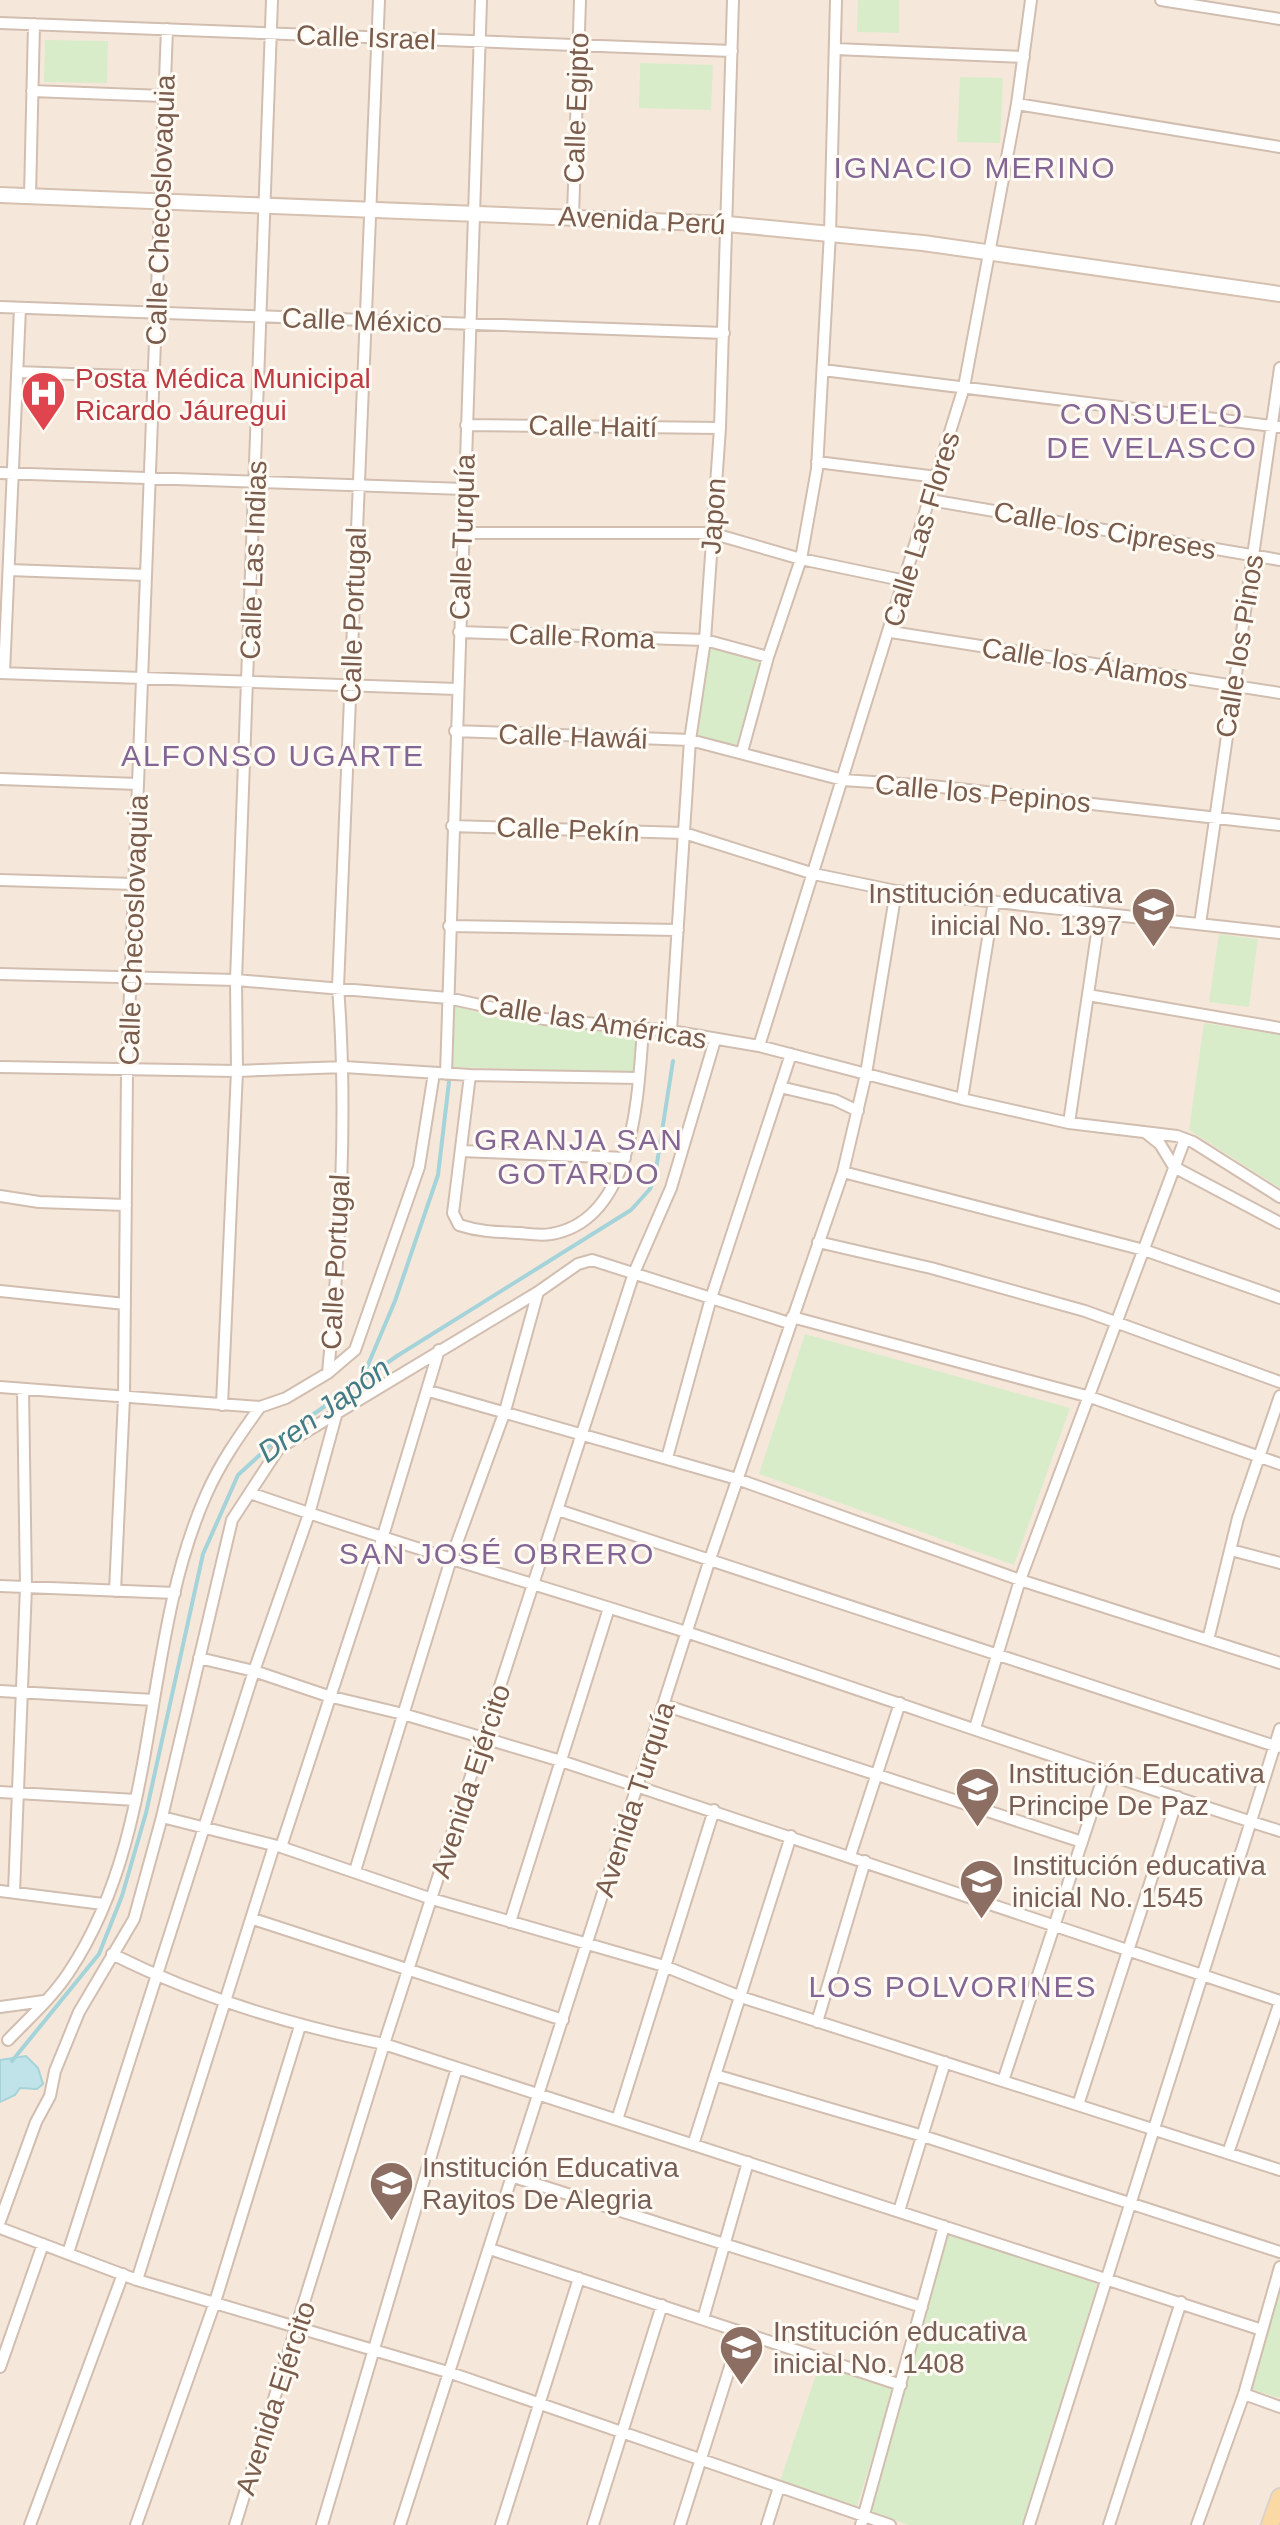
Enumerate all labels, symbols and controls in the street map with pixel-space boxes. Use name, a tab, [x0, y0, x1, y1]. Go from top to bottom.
street label: Calle Israel	[295, 20, 437, 55]
street label: Calle Egipto	[558, 32, 595, 184]
street label: Calle Checoslovaquia	[140, 74, 181, 346]
district label: IGNACIO MERINO	[833, 151, 1117, 184]
street label: Avenida Perú	[557, 201, 726, 240]
street label: Calle México	[281, 302, 443, 339]
place label: Posta Médica Municipal Ricardo Jáuregui	[75, 363, 371, 426]
hospital icon: Posta Médica Municipal Ricardo Jáuregui	[20, 370, 68, 433]
district label: CONSUELO DE VELASCO	[1046, 397, 1258, 464]
street label: Calle Haití	[528, 410, 658, 443]
street label: Calle Las Flores	[877, 428, 966, 630]
street label: Calle Turquía	[444, 453, 481, 621]
street label: Calle Las Indias	[235, 460, 272, 660]
street label: Japon	[695, 477, 732, 555]
street label: Calle los Cipreses	[991, 496, 1219, 565]
street label: Calle Portugal	[335, 527, 372, 703]
street label: Calle los Pinos	[1210, 552, 1269, 740]
street label: Calle Roma	[508, 618, 656, 655]
street label: Calle los Álamos	[980, 632, 1190, 695]
street label: Calle Hawái	[498, 718, 648, 755]
district label: ALFONSO UGARTE	[121, 739, 425, 772]
street label: Calle los Pepinos	[874, 769, 1092, 818]
street label: Calle Checoslovaquia	[113, 794, 154, 1066]
street label: Calle Pekín	[496, 812, 640, 847]
place label: Institución educativa inicial No. 1397	[868, 878, 1122, 941]
school or university icon: Institución educativa inicial No. 1397	[1129, 885, 1177, 948]
street label: Calle las Américas	[477, 988, 709, 1055]
district label: GRANJA SAN GOTARDO	[474, 1123, 684, 1190]
street label: Calle Portugal	[315, 1173, 356, 1351]
water label: Dren Japón	[251, 1351, 396, 1469]
district label: SAN JOSÉ OBRERO	[339, 1537, 655, 1570]
street label: Avenida Ejército	[425, 1680, 516, 1882]
street label: Avenida Turquía	[588, 1697, 681, 1901]
place label: Institución Educativa Principe De Paz	[1008, 1758, 1265, 1821]
school or university icon: Institución Educativa Principe De Paz	[953, 1765, 1001, 1828]
place label: Institución educativa inicial No. 1545	[1012, 1850, 1266, 1913]
school or university icon: Institución educativa inicial No. 1545	[957, 1857, 1005, 1920]
district label: LOS POLVORINES	[808, 1970, 1098, 2003]
place label: Institución Educativa Rayitos De Alegria	[422, 2152, 679, 2215]
school or university icon: Institución Educativa Rayitos De Alegria	[367, 2159, 415, 2222]
street label: Avenida Ejército	[230, 2297, 321, 2499]
place label: Institución educativa inicial No. 1408	[773, 2316, 1027, 2379]
school or university icon: Institución educativa inicial No. 1408	[718, 2323, 766, 2386]

